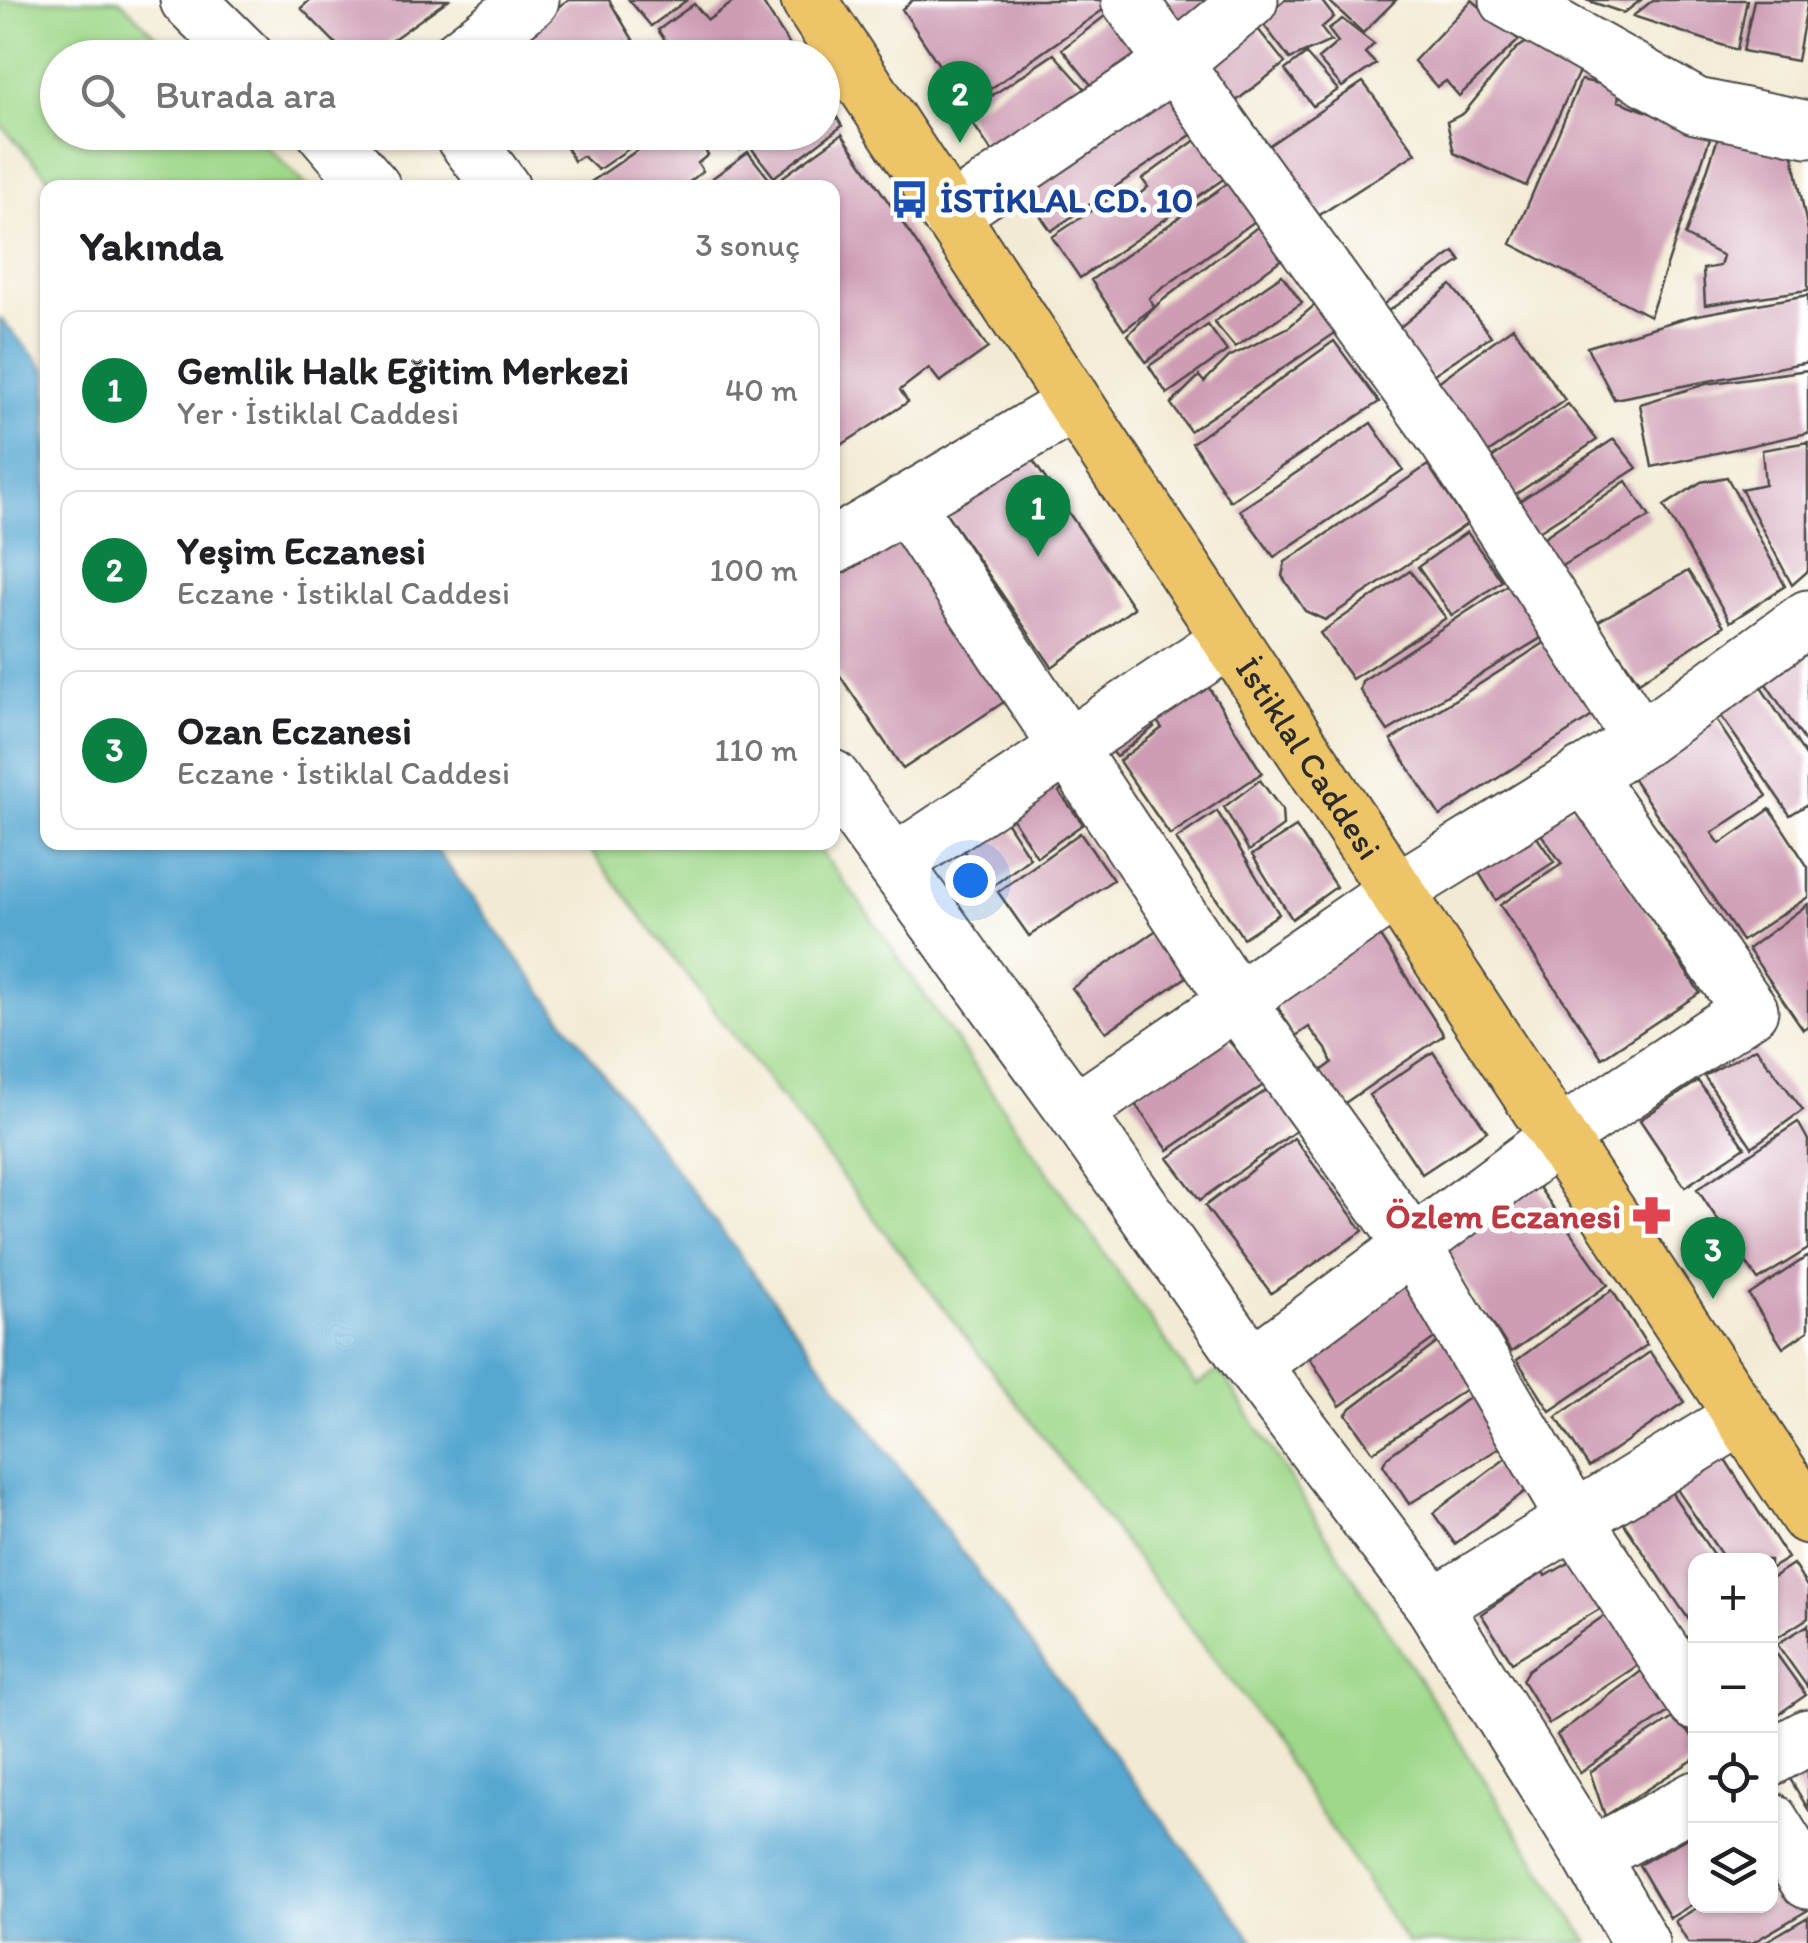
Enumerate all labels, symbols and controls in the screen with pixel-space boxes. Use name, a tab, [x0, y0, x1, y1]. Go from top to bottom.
search box	[40, 40, 840, 150]
pin: 2	[928, 61, 992, 143]
icon: search	[75, 68, 130, 123]
text: Burada ara	[155, 72, 337, 118]
bus stop icon: İSTİKLAL CD. 10	[889, 179, 931, 221]
place label: İSTİKLAL CD. 10	[940, 179, 1193, 221]
text: Yakında	[80, 220, 223, 271]
text: 3 sonuç	[695, 226, 800, 264]
text: Gemlik Halk Eğitim Merkezi	[177, 348, 629, 394]
text: 1	[107, 371, 122, 409]
text: 40 m	[725, 371, 798, 409]
text: Yer · İstiklal Caddesi	[177, 394, 459, 432]
pin: 1	[1006, 474, 1070, 557]
text: Yeşim Eczanesi	[177, 528, 426, 574]
text: 2	[106, 551, 123, 589]
text: 100 m	[710, 551, 798, 589]
text: Eczane · İstiklal Caddesi	[177, 574, 510, 612]
street label: İstiklal Caddesi	[1227, 649, 1391, 867]
text: Ozan Eczanesi	[177, 708, 412, 754]
text: 3	[106, 731, 123, 769]
text: 110 m	[714, 731, 798, 769]
text: Eczane · İstiklal Caddesi	[177, 754, 510, 792]
your location	[945, 855, 996, 906]
place label: Özlem Eczanesi	[1385, 1195, 1621, 1237]
pharmacy icon: Özlem Eczanesi	[1630, 1195, 1672, 1237]
pin: 3	[1680, 1216, 1746, 1299]
map controls	[1688, 1553, 1778, 1913]
button: +	[1688, 1553, 1778, 1643]
button: −	[1688, 1643, 1778, 1733]
button: locate	[1688, 1733, 1778, 1823]
button: layers	[1688, 1823, 1778, 1913]

